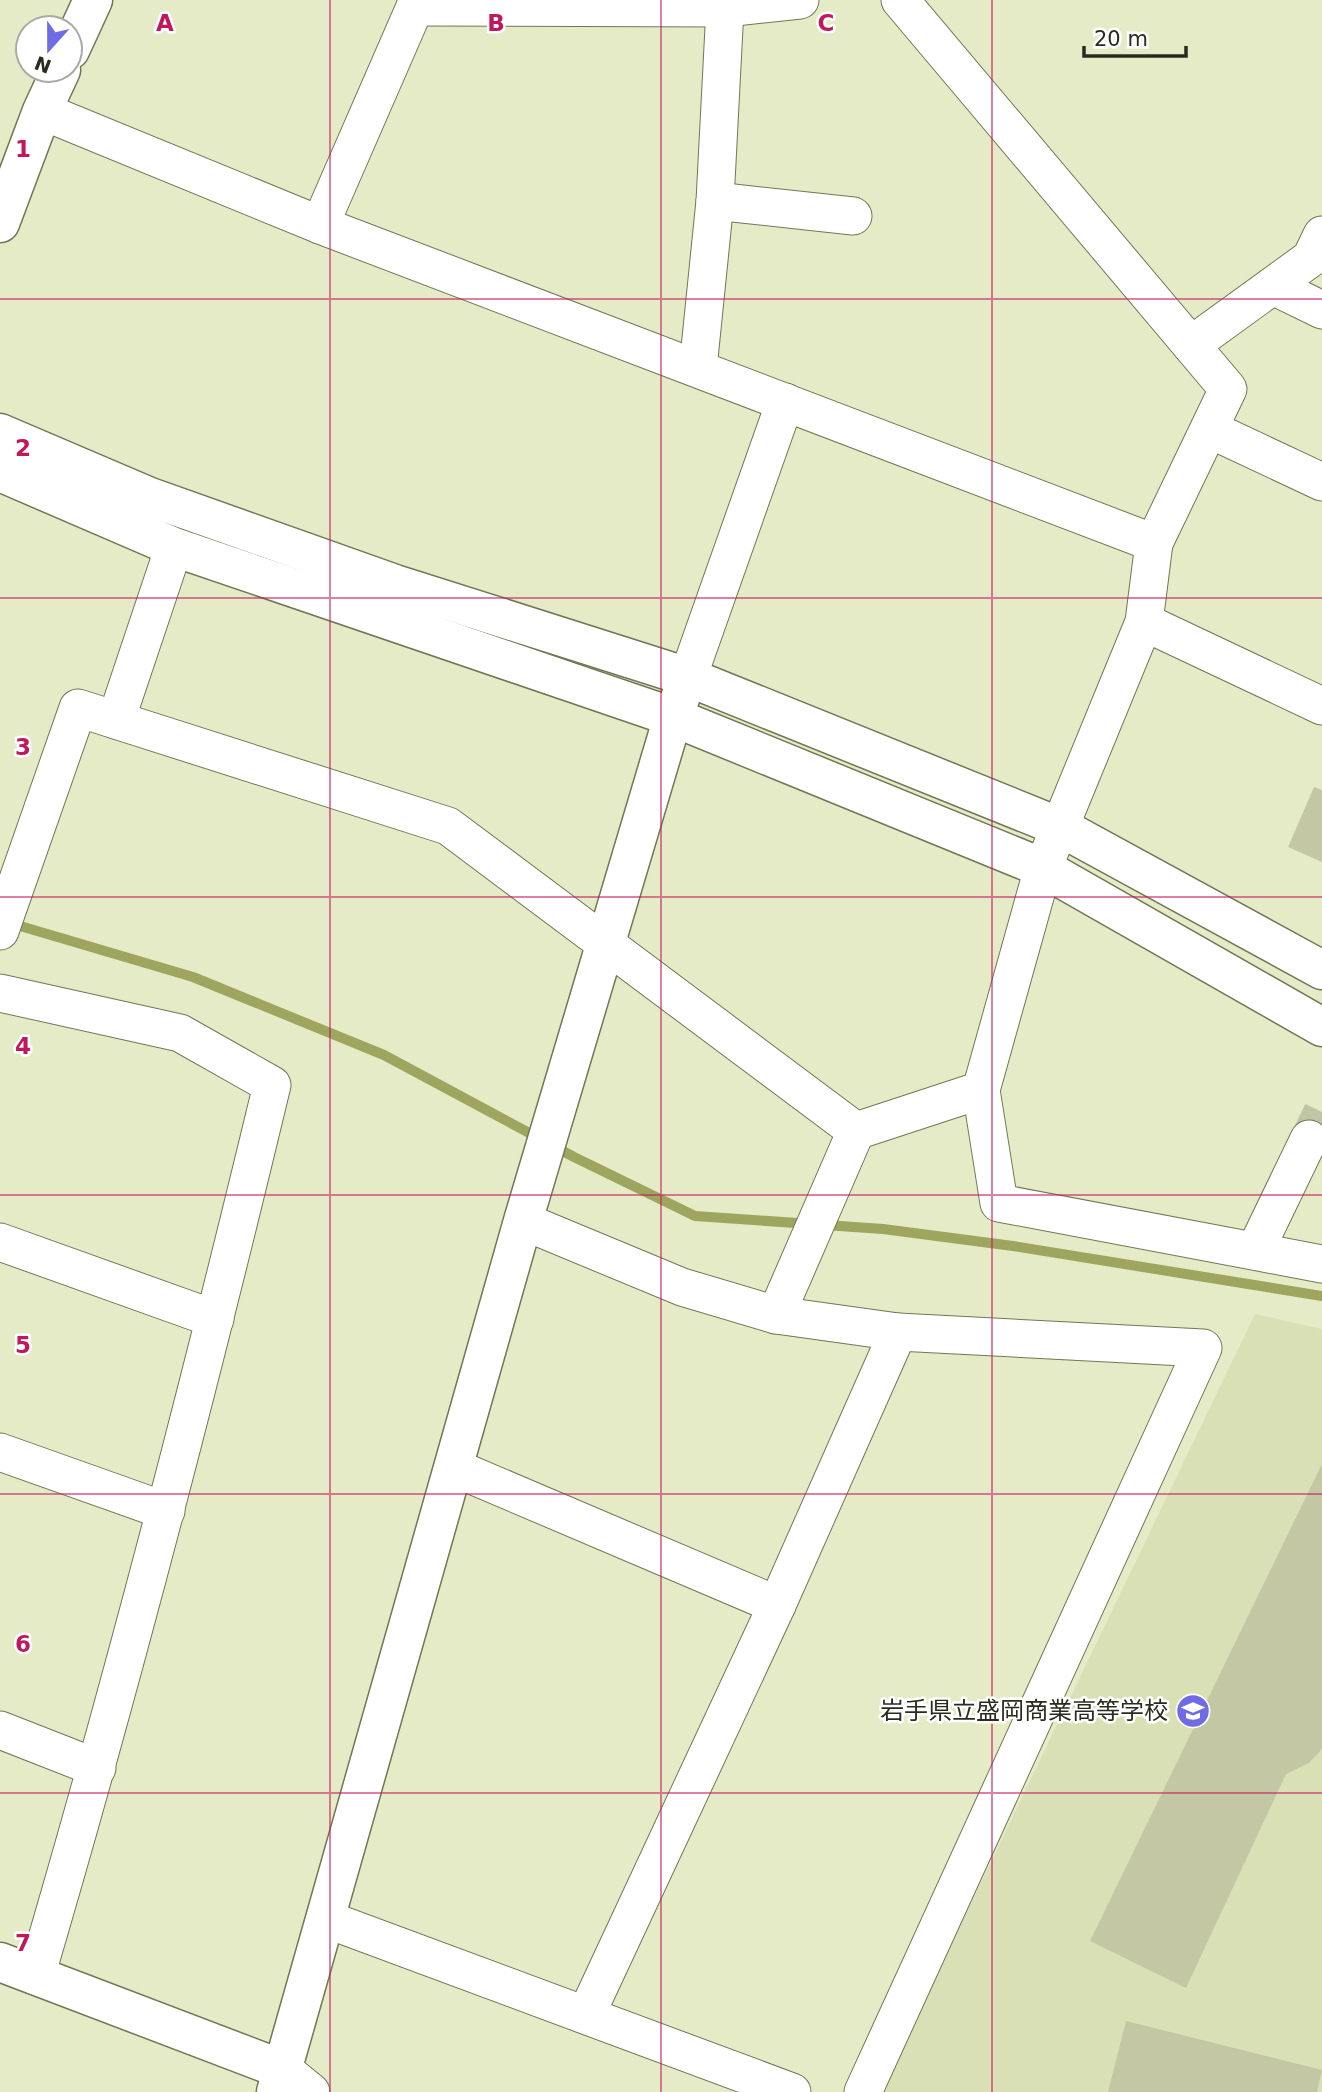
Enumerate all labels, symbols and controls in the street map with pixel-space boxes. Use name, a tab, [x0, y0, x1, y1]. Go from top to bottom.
text: A	[156, 10, 174, 36]
text: B	[487, 10, 505, 36]
text: C	[818, 10, 834, 36]
north arrow	[14, 14, 84, 84]
scale bar	[1084, 14, 1186, 58]
text: 20 m	[1094, 27, 1148, 51]
text: N	[32, 52, 54, 78]
text: 1	[15, 136, 31, 162]
text: 2	[15, 435, 31, 461]
text: 3	[15, 734, 31, 760]
text: 4	[15, 1033, 31, 1059]
text: 5	[15, 1332, 31, 1358]
text: 6	[15, 1631, 31, 1657]
school or university icon: 岩手県立盛岡商業高等学校	[1174, 1692, 1212, 1730]
place label: 岩手県立盛岡商業高等学校	[880, 1697, 1168, 1725]
text: 7	[15, 1930, 31, 1956]

